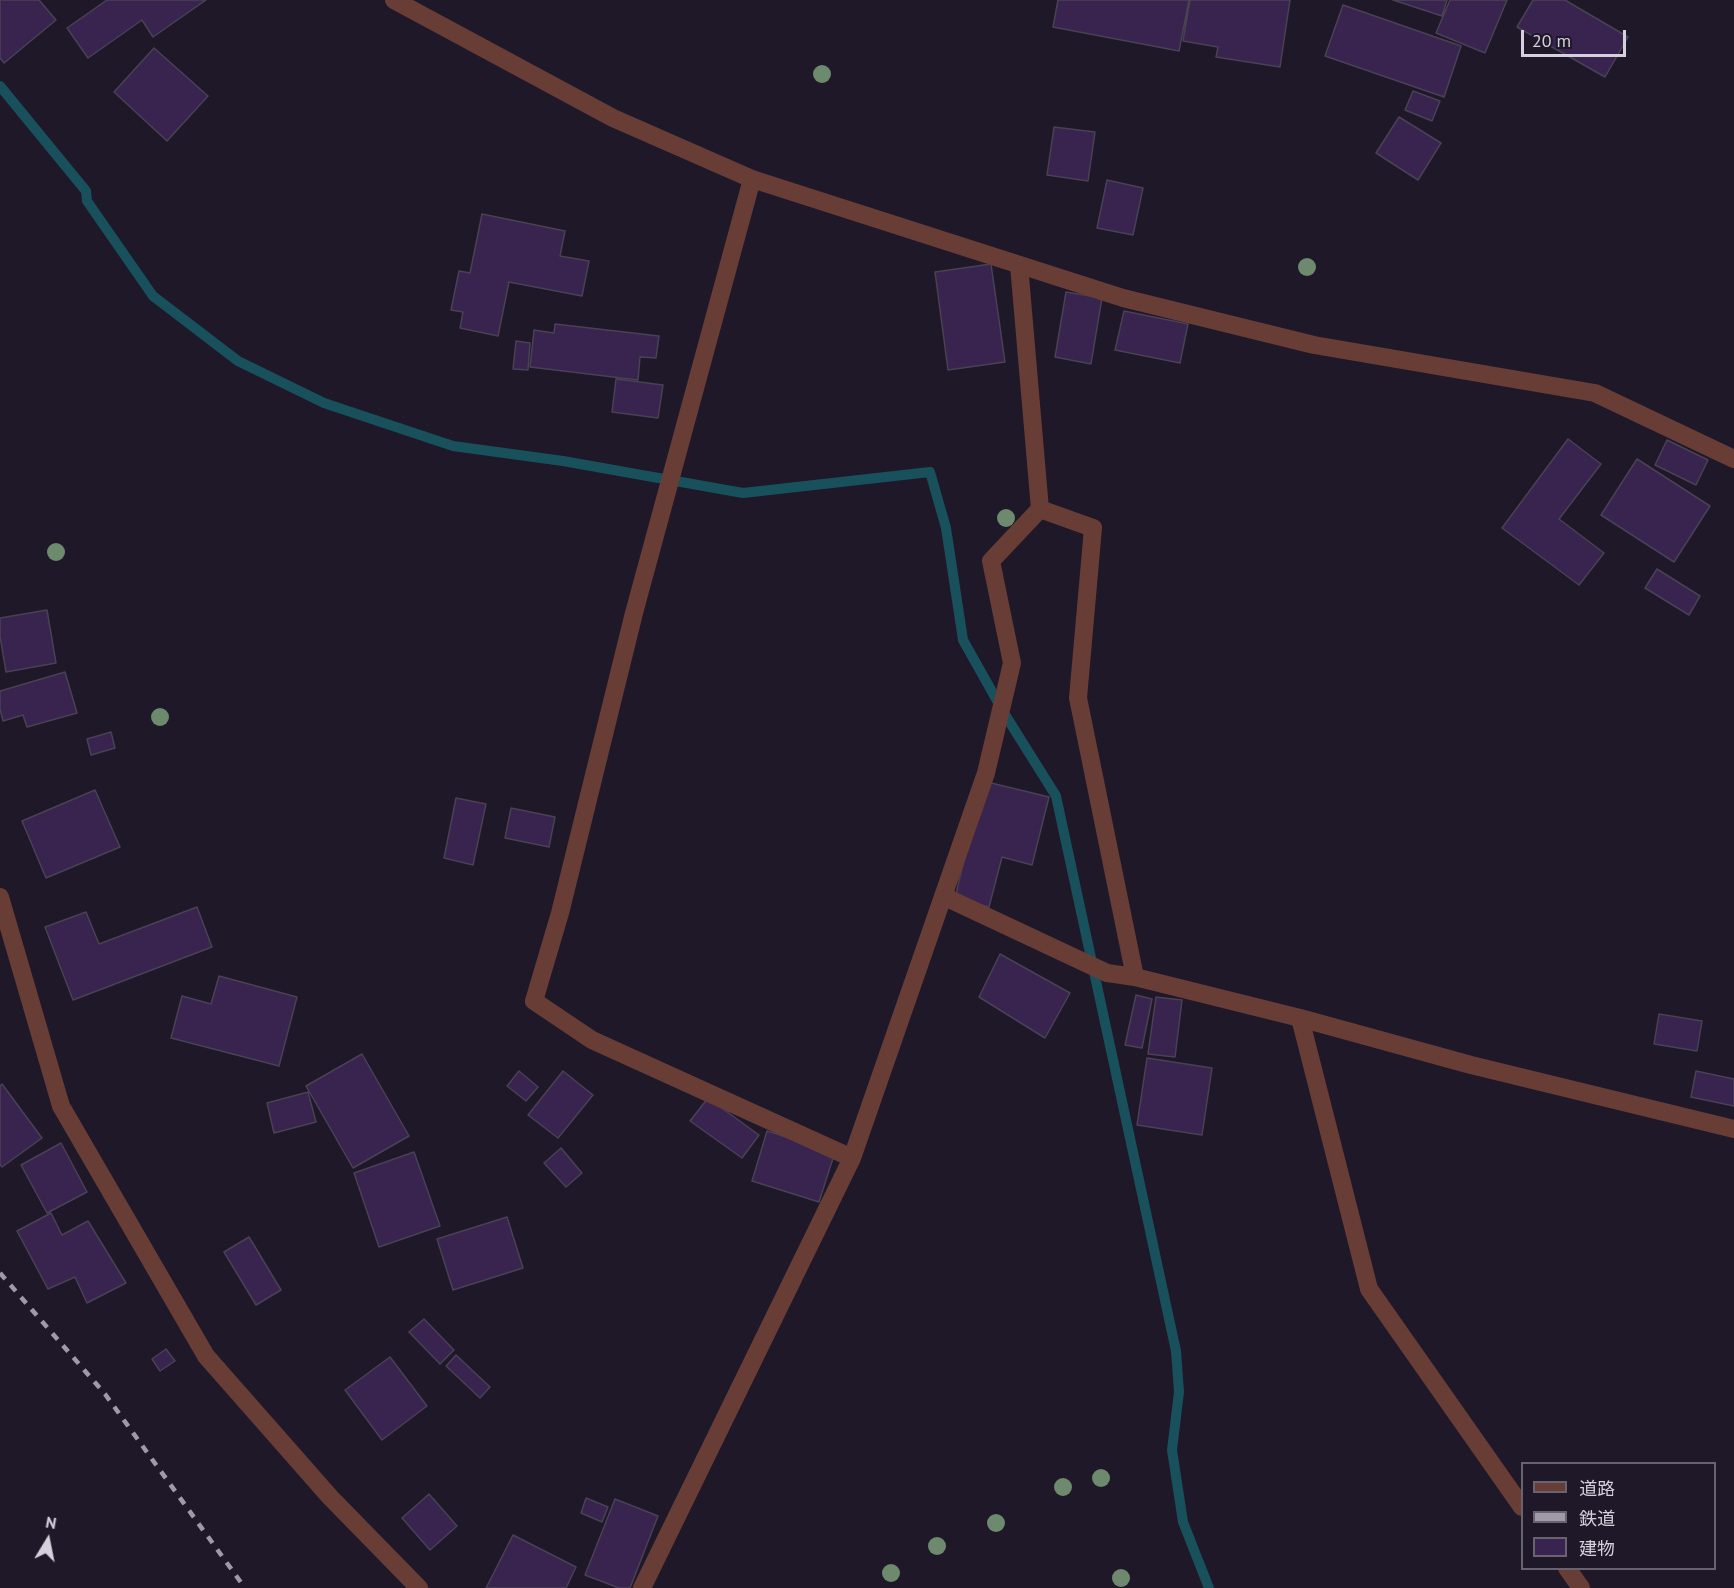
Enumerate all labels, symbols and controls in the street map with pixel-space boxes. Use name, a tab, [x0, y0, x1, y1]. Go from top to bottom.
scale bar	[1524, 18, 1629, 56]
text: 20 m	[1532, 29, 1571, 52]
legend	[1521, 1462, 1716, 1570]
text: 道路	[1579, 1477, 1615, 1500]
text: 鉄道	[1579, 1507, 1615, 1530]
north arrow	[18, 1510, 78, 1570]
text: N	[44, 1512, 58, 1533]
text: 建物	[1579, 1537, 1615, 1560]

